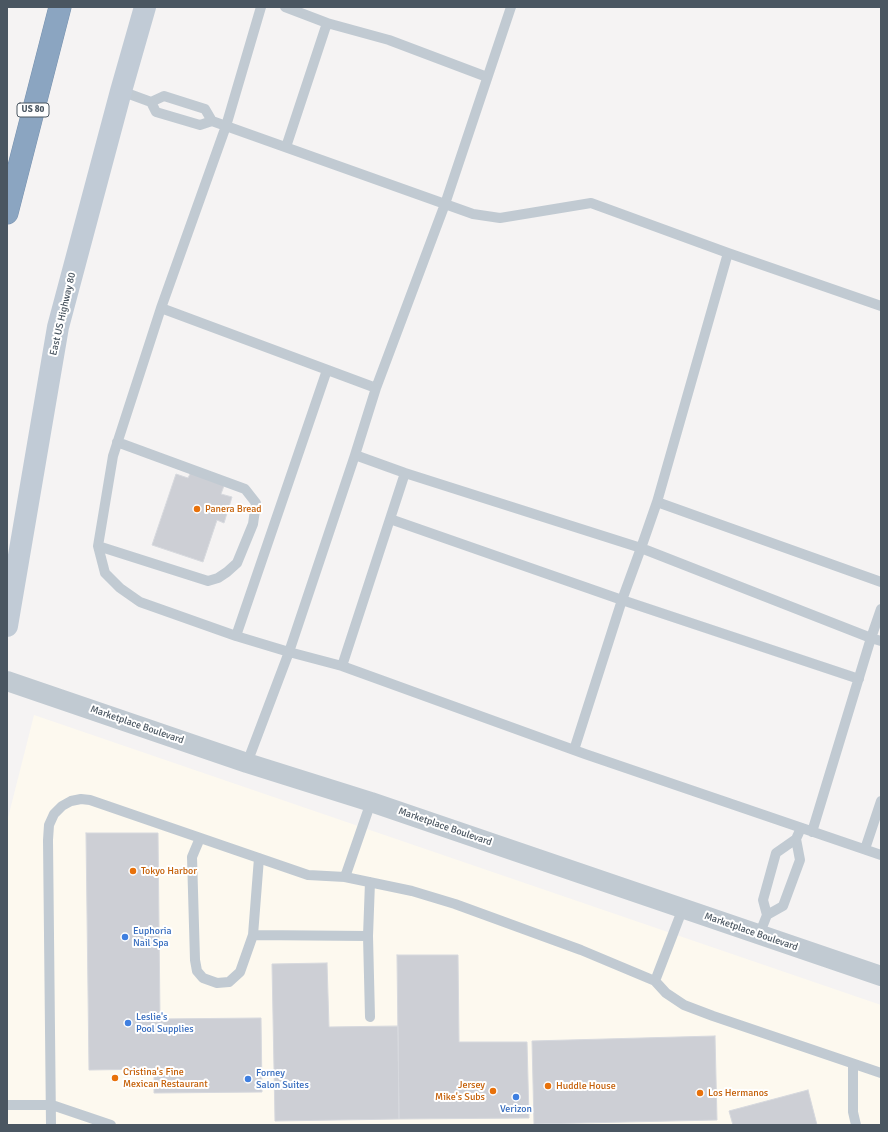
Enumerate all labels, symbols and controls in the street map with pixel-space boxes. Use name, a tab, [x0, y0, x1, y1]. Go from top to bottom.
road number: US 80	[17, 103, 49, 117]
street label: East US Highway 80	[48, 271, 78, 357]
place label: Panera Bread	[205, 503, 262, 515]
marker: Panera Bread	[192, 504, 202, 514]
street label: Marketplace Boulevard	[89, 703, 185, 747]
street label: Marketplace Boulevard	[397, 805, 493, 849]
place label: Tokyo Harbor	[141, 865, 197, 877]
marker: Tokyo Harbor	[128, 866, 138, 876]
street label: Marketplace Boulevard	[703, 910, 799, 954]
place label: Euphoria Nail Spa	[133, 925, 172, 948]
marker: Euphoria Nail Spa	[120, 932, 130, 942]
place label: Leslie's Pool Supplies	[136, 1011, 194, 1034]
marker: Leslie's Pool Supplies	[123, 1018, 133, 1028]
place label: Cristina's Fine Mexican Restaurant	[123, 1066, 208, 1090]
place label: Forney Salon Suites	[256, 1067, 309, 1090]
marker: Cristina's Fine Mexican Restaurant	[110, 1073, 120, 1083]
marker: Forney Salon Suites	[243, 1074, 253, 1084]
place label: Jersey Mike's Subs	[435, 1079, 485, 1102]
place label: Huddle House	[556, 1080, 616, 1092]
marker: Huddle House	[543, 1081, 553, 1091]
marker: Jersey Mike's Subs	[488, 1086, 498, 1096]
place label: Los Hermanos	[708, 1087, 768, 1099]
marker: Los Hermanos	[695, 1088, 705, 1098]
marker: Verizon	[511, 1092, 521, 1102]
place label: Verizon	[500, 1103, 532, 1115]

